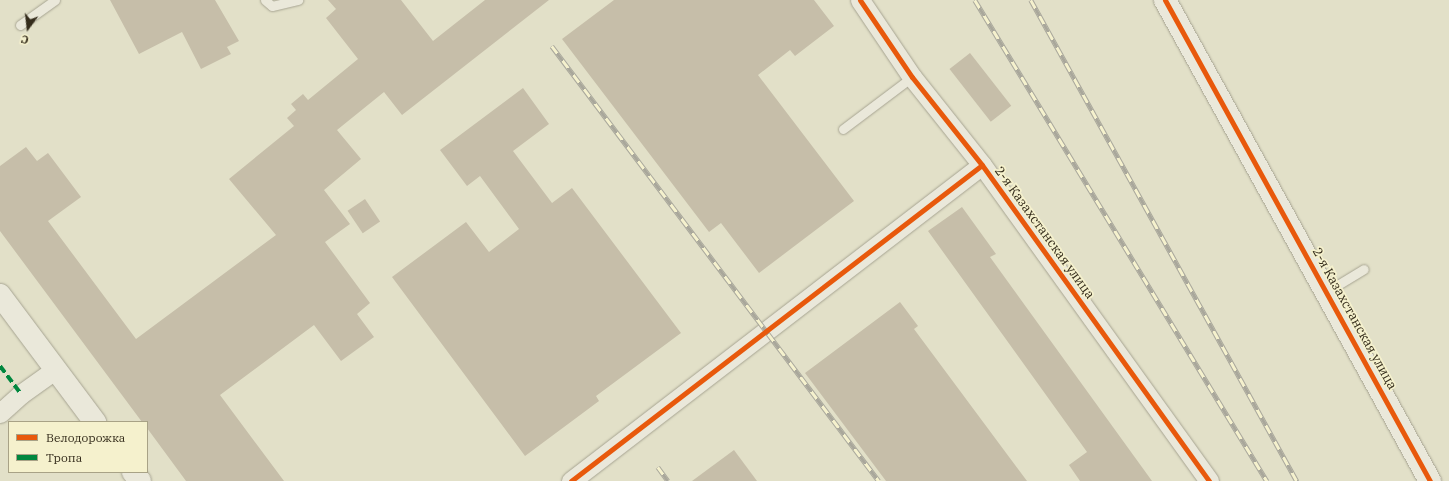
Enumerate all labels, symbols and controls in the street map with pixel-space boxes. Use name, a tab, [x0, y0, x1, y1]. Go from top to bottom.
north arrow	[8, 8, 48, 48]
text: С	[20, 32, 30, 47]
street label: 2-я Казахстанская улица	[991, 164, 1097, 302]
street label: 2-я Казахстанская улица	[1308, 245, 1400, 393]
legend	[8, 421, 148, 473]
text: Велодорожка	[46, 430, 125, 445]
text: Тропа	[46, 450, 82, 465]

